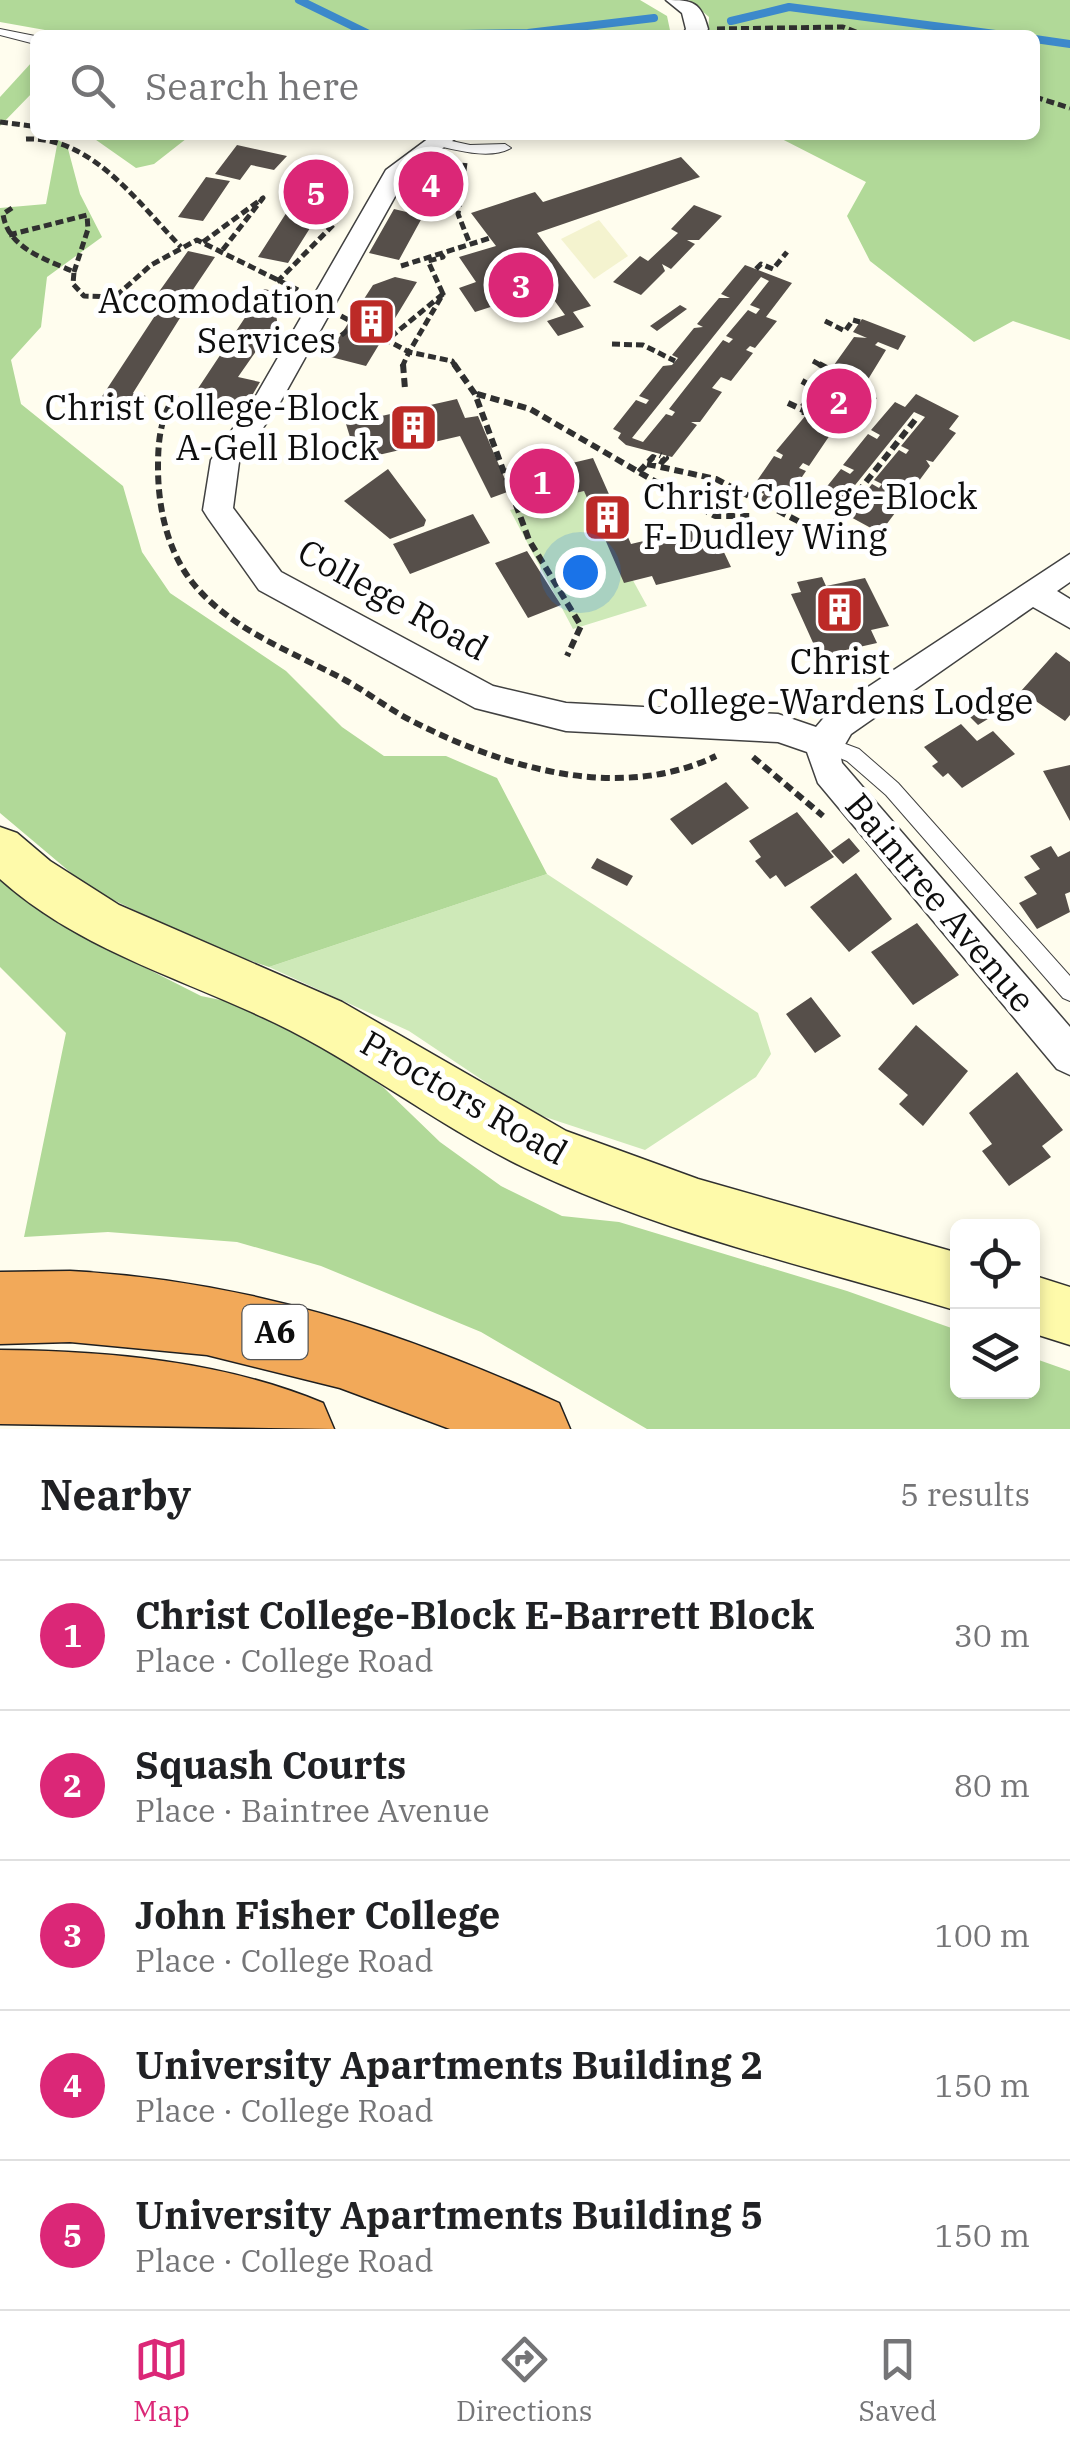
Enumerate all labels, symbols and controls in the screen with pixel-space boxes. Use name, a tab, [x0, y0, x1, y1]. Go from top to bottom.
search box	[30, 30, 1040, 140]
icon: search	[65, 58, 120, 113]
text: Search here	[145, 61, 359, 110]
pin: 4	[398, 146, 464, 222]
pin: 5	[284, 154, 348, 230]
pin: 3	[488, 248, 554, 322]
place label: Accomodation Services	[98, 277, 336, 363]
building icon: Accomodation Services	[345, 295, 397, 347]
pin: 2	[806, 364, 872, 438]
place label: Christ College-Block A-Gell Block	[45, 384, 380, 470]
building icon: Christ College-Block A-Gell Block	[388, 402, 440, 454]
pin: 1	[510, 444, 574, 518]
place label: Christ College-Block F-Dudley Wing	[643, 473, 978, 559]
building icon: Christ College-Block F-Dudley Wing	[582, 491, 634, 543]
street label: College Road	[290, 528, 497, 670]
your location	[555, 547, 606, 598]
building icon: Christ College-Wardens Lodge	[814, 584, 866, 636]
place label: Christ College-Wardens Lodge	[647, 638, 1033, 724]
street label: Baintree Avenue	[836, 783, 1046, 1022]
street label: Proctors Road	[353, 1019, 576, 1175]
map controls	[950, 1219, 1040, 1399]
button: locate	[950, 1219, 1040, 1309]
road number: A6	[242, 1305, 308, 1359]
button: layers	[950, 1309, 1040, 1399]
text: Nearby	[40, 1467, 191, 1522]
text: 5 results	[900, 1473, 1030, 1515]
text: Christ College-Block E-Barrett Block	[135, 1590, 814, 1639]
text: 1	[63, 1614, 82, 1656]
text: 30 m	[954, 1614, 1030, 1656]
text: Place · College Road	[135, 1639, 434, 1681]
text: Squash Courts	[135, 1740, 406, 1789]
text: 2	[63, 1764, 82, 1806]
text: 80 m	[954, 1764, 1030, 1806]
text: Place · Baintree Avenue	[135, 1789, 490, 1831]
text: John Fisher College	[135, 1890, 500, 1939]
text: 3	[63, 1914, 82, 1956]
text: 100 m	[934, 1914, 1030, 1956]
text: Place · College Road	[135, 1939, 434, 1981]
text: University Apartments Building 2	[135, 2040, 763, 2089]
text: 4	[63, 2064, 82, 2106]
text: 150 m	[934, 2064, 1030, 2106]
text: Place · College Road	[135, 2089, 434, 2131]
text: University Apartments Building 5	[135, 2190, 763, 2239]
text: 5	[63, 2214, 82, 2256]
text: 150 m	[934, 2214, 1030, 2256]
text: Place · College Road	[135, 2239, 434, 2281]
tab: Map	[133, 2332, 190, 2429]
tab: Directions	[456, 2332, 593, 2429]
tab: Saved	[859, 2332, 937, 2429]

